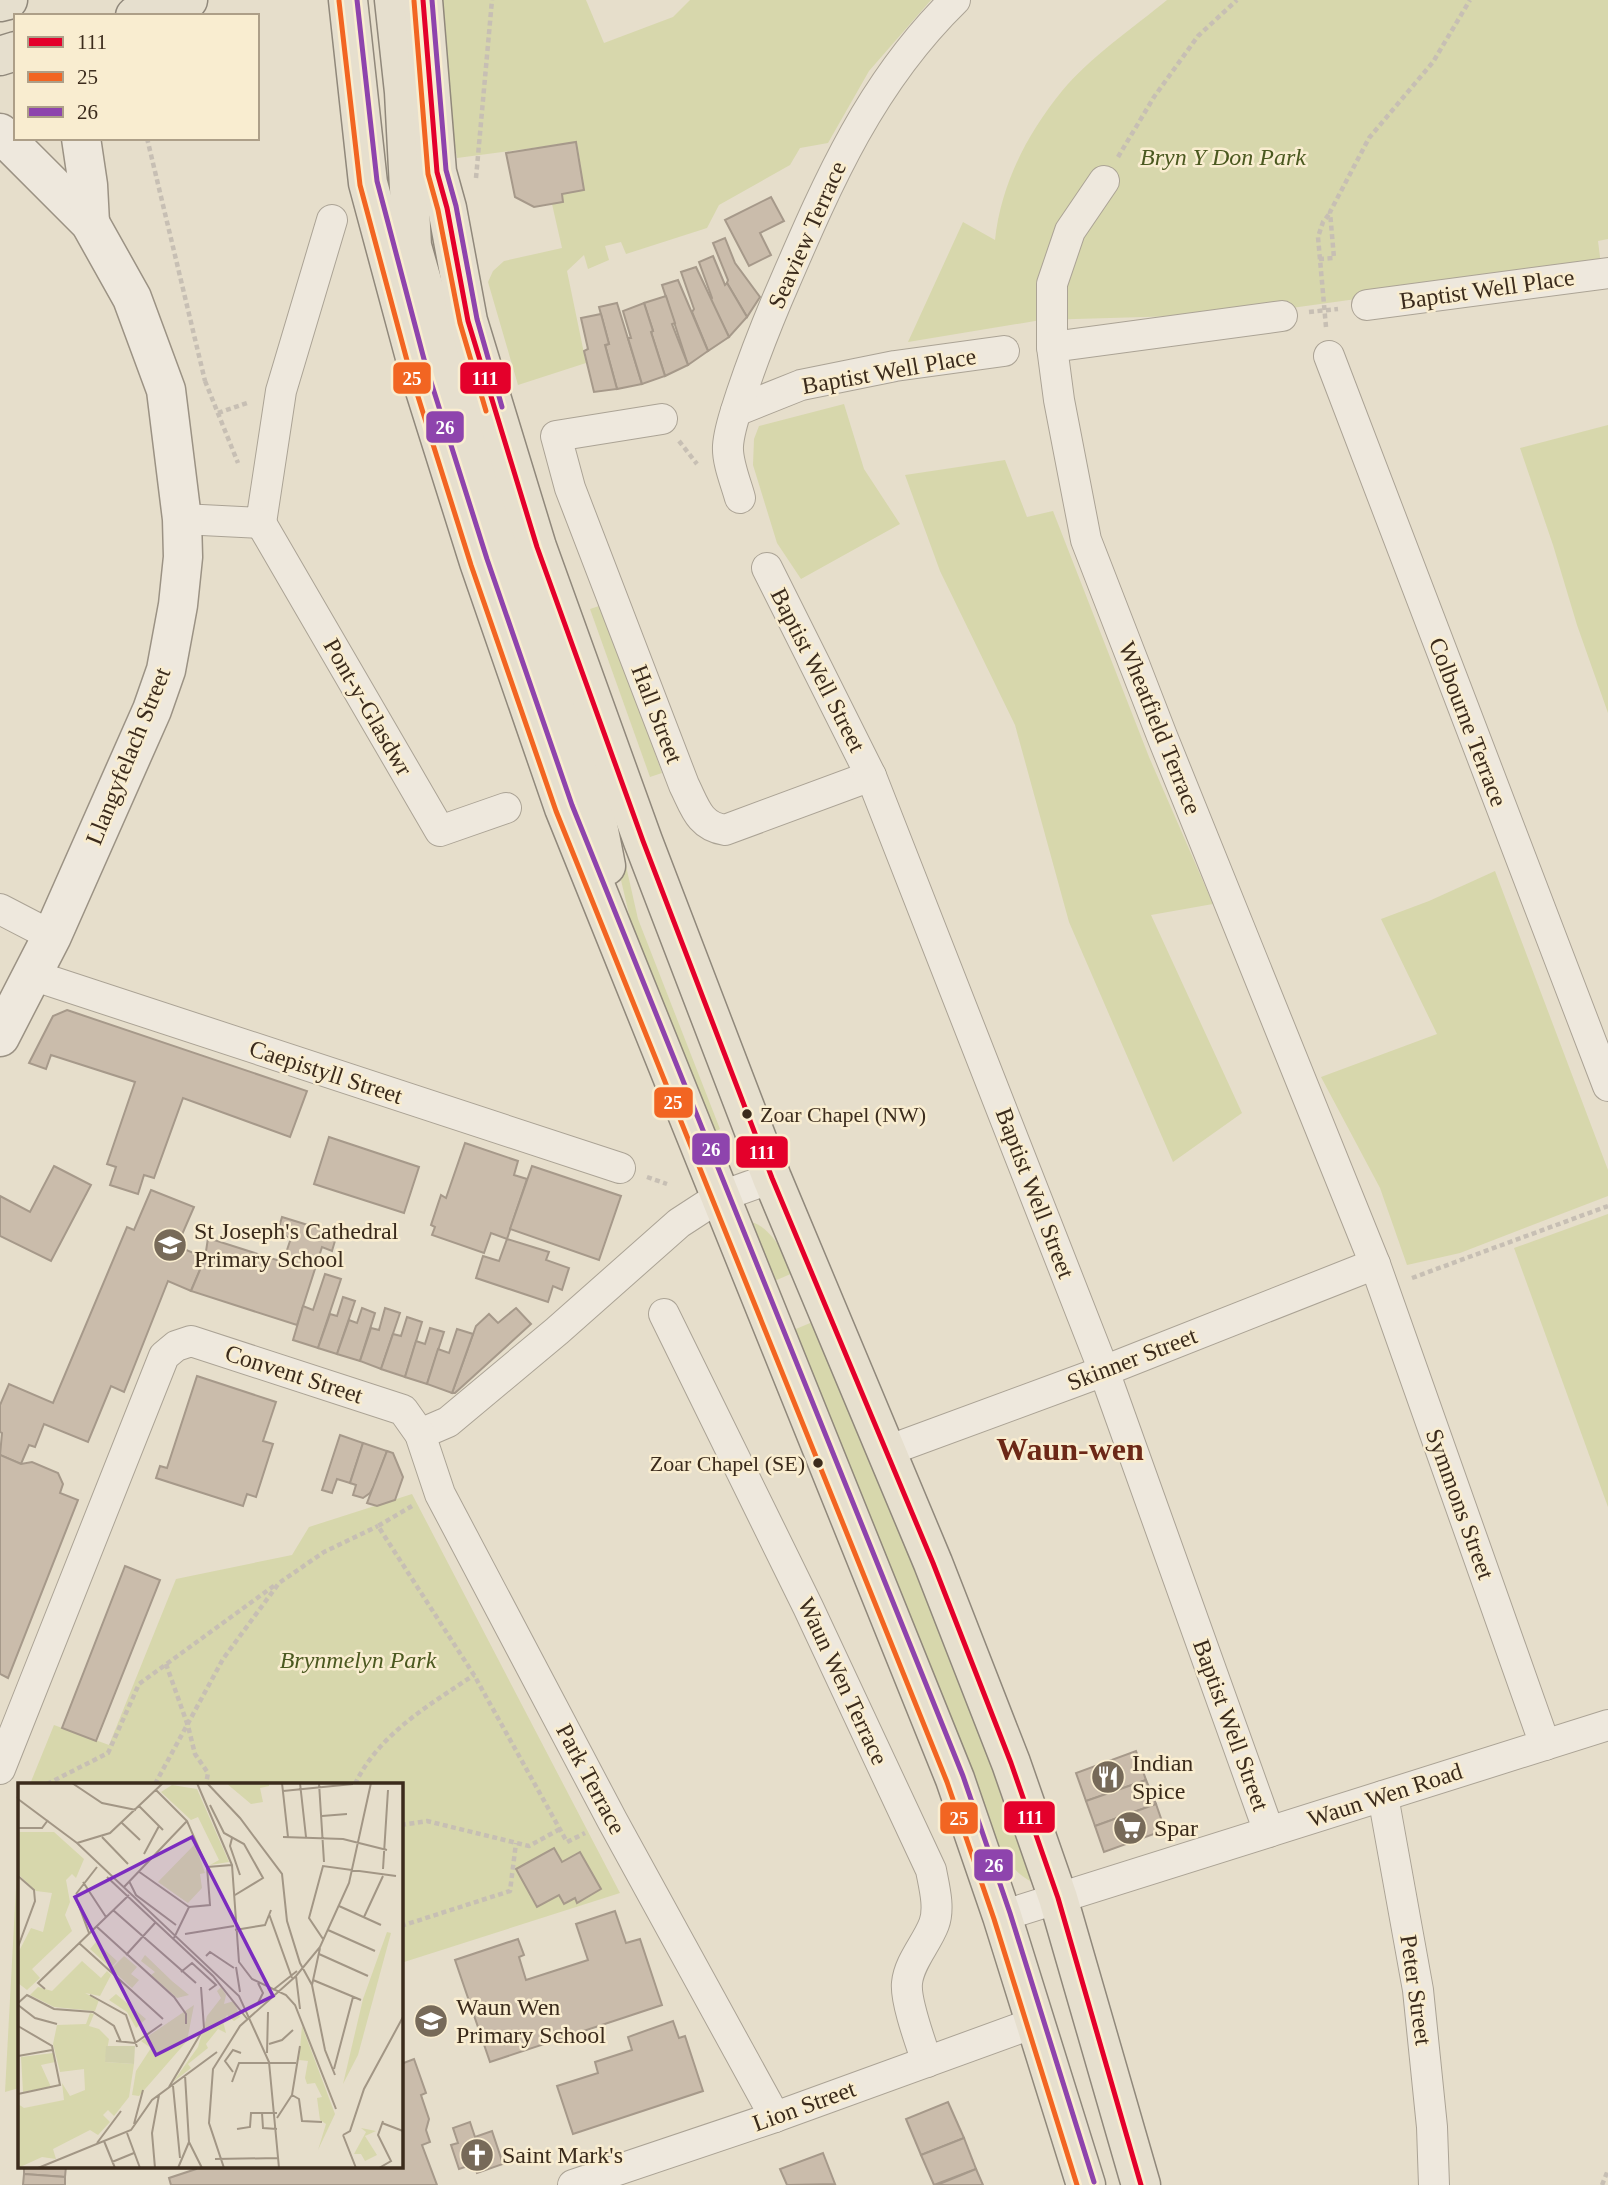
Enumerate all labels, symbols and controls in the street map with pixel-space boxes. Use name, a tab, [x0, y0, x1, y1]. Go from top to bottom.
legend	[14, 14, 259, 140]
text: 111	[77, 30, 107, 54]
text: 25	[77, 65, 98, 89]
text: 26	[77, 100, 98, 124]
park label: Bryn Y Don Park	[1140, 144, 1306, 170]
street label: Seaview Terrace	[763, 157, 851, 313]
street label: Baptist Well Place	[1398, 264, 1576, 314]
street label: Baptist Well Place	[800, 343, 978, 399]
line badge: 25	[392, 361, 432, 395]
line badge: 111	[459, 361, 512, 395]
text: 25	[403, 368, 422, 389]
text: 111	[472, 368, 498, 389]
line badge: 26	[425, 410, 465, 444]
text: 26	[436, 417, 455, 438]
street label: Baptist Well Street	[765, 584, 871, 757]
street label: Pont-y-Glasdwr	[318, 634, 418, 780]
street label: Colbourne Terrace	[1424, 634, 1512, 810]
street label: Wheatfield Terrace	[1114, 638, 1206, 818]
street label: Hall Street	[626, 661, 688, 767]
street label: Llangyfelach Street	[81, 663, 175, 848]
street label: Caepistyll Street	[246, 1035, 406, 1109]
line badge: 25	[653, 1086, 694, 1119]
text: 25	[664, 1092, 683, 1113]
place label: Zoar Chapel (NW)	[760, 1102, 926, 1127]
street label: Baptist Well Street	[991, 1104, 1080, 1282]
marker: Zoar Chapel (NW)	[740, 1107, 754, 1121]
line badge: 26	[691, 1132, 731, 1166]
line badge: 111	[735, 1135, 789, 1169]
text: 26	[702, 1139, 721, 1160]
text: 111	[749, 1142, 775, 1163]
place label: St Joseph's Cathedral Primary School	[194, 1218, 399, 1272]
school or university icon: St Joseph's Cathedral Primary School	[151, 1226, 189, 1264]
street label: Skinner Street	[1064, 1322, 1201, 1396]
street label: Convent Street	[222, 1339, 366, 1409]
street label: Symmons Street	[1421, 1425, 1499, 1583]
district label: Waun-wen	[996, 1431, 1144, 1467]
place label: Zoar Chapel (SE)	[650, 1451, 805, 1476]
marker: Zoar Chapel (SE)	[811, 1456, 825, 1470]
street label: Waun Wen Terrace	[793, 1593, 893, 1769]
street label: Baptist Well Street	[1188, 1636, 1274, 1814]
park label: Brynmelyn Park	[280, 1647, 437, 1673]
street label: Park Terrace	[551, 1719, 631, 1839]
place label: Indian Spice	[1132, 1750, 1193, 1804]
restaurant icon: Indian Spice	[1089, 1758, 1127, 1796]
street label: Waun Wen Road	[1304, 1758, 1466, 1832]
inset map	[18, 1783, 402, 2168]
line badge: 111	[1003, 1800, 1056, 1834]
line badge: 25	[939, 1801, 979, 1835]
text: 111	[1017, 1807, 1043, 1828]
text: 25	[950, 1808, 969, 1829]
supermarket icon: Spar	[1111, 1809, 1149, 1847]
place label: Spar	[1154, 1815, 1198, 1841]
line badge: 26	[973, 1848, 1014, 1882]
text: 26	[985, 1855, 1004, 1876]
street label: Peter Street	[1395, 1933, 1437, 2047]
place label: Waun Wen Primary School	[456, 1994, 606, 2048]
school or university icon: Waun Wen Primary School	[412, 2002, 450, 2040]
street label: Lion Street	[749, 2075, 859, 2137]
church icon: Saint Mark's	[458, 2136, 496, 2174]
place label: Saint Mark's	[502, 2142, 623, 2168]

